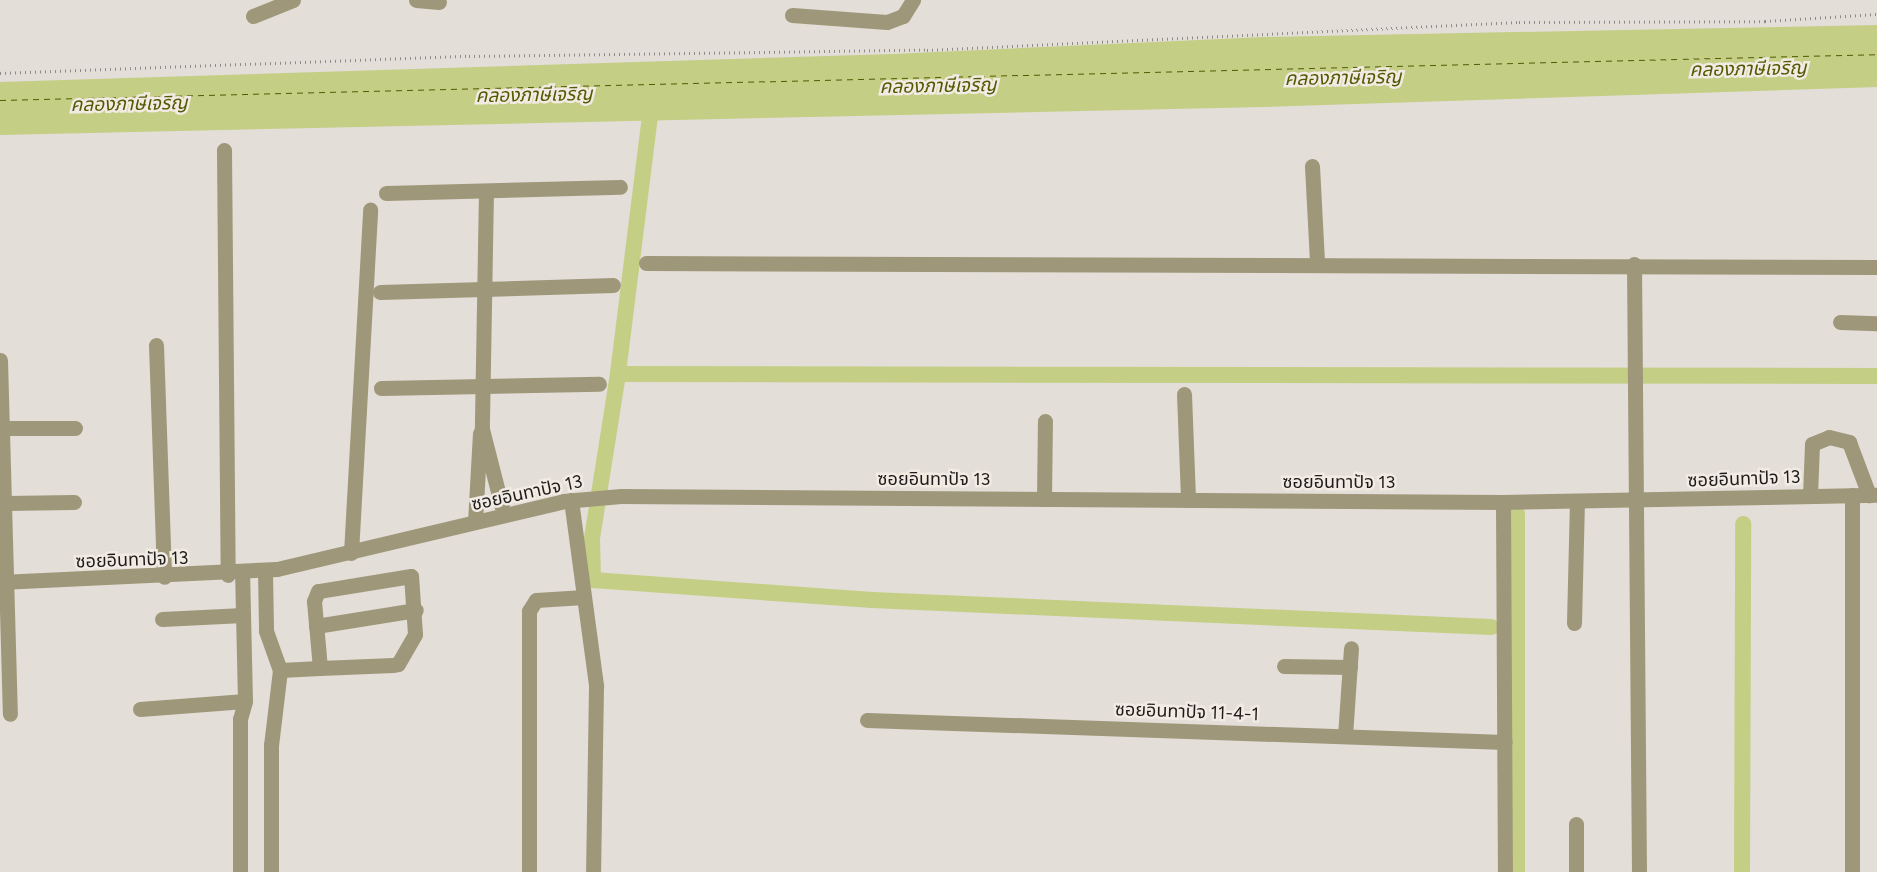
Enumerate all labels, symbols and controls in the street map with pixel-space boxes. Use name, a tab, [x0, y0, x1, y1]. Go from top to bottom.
water label: คลองภาษีเจริญ	[1689, 57, 1807, 81]
water label: คลองภาษีเจริญ	[1284, 66, 1402, 90]
water label: คลองภาษีเจริญ	[879, 74, 997, 98]
water label: คลองภาษีเจริญ	[475, 83, 593, 107]
water label: คลองภาษีเจริญ	[70, 92, 188, 116]
street label: ซอยอินทาปัจ 13	[1687, 466, 1801, 492]
street label: ซอยอินทาปัจ 13	[878, 468, 990, 490]
street label: ซอยอินทาปัจ 13	[470, 471, 584, 515]
street label: ซอยอินทาปัจ 13	[1283, 471, 1395, 493]
street label: ซอยอินทาปัจ 13	[75, 547, 189, 573]
street label: ซอยอินทาปัจ 11-4-1	[1115, 699, 1259, 725]

